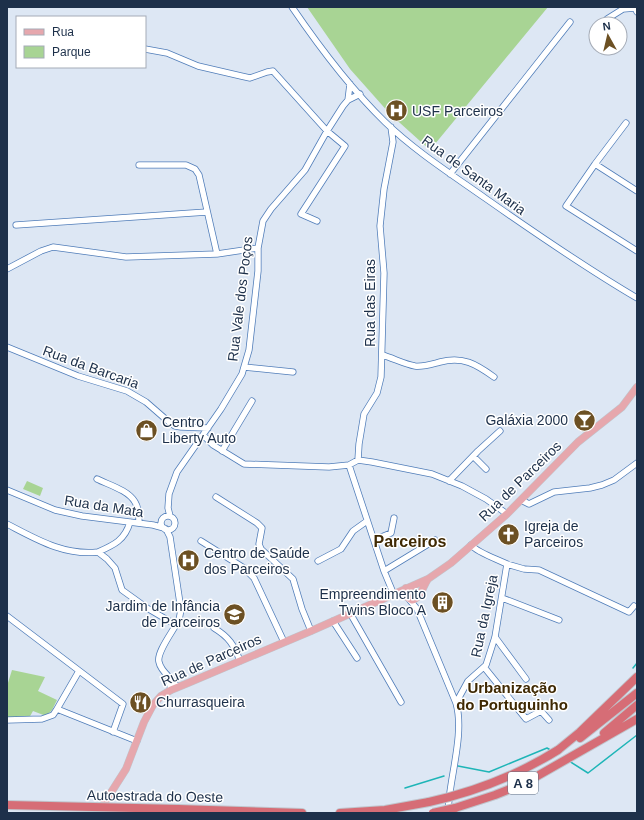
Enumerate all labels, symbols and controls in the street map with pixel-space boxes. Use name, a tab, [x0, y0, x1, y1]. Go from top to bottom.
legend	[16, 16, 146, 68]
north arrow	[588, 16, 628, 56]
text: N	[602, 20, 611, 33]
text: Rua	[52, 25, 74, 39]
text: Parque	[52, 45, 91, 59]
hospital icon: USF Parceiros	[384, 98, 410, 124]
place label: USF Parceiros	[412, 103, 503, 119]
street label: Rua de Santa Maria	[419, 132, 529, 218]
street label: Rua Vale dos Poços	[224, 236, 256, 362]
street label: Rua das Eiras	[362, 259, 378, 347]
street label: Rua da Barcaria	[41, 342, 141, 392]
bar icon: Galáxia 2000	[571, 407, 597, 433]
place label: Galáxia 2000	[485, 412, 568, 428]
place label: Centro Liberty Auto	[162, 414, 236, 446]
shop icon: Centro Liberty Auto	[134, 417, 160, 443]
street label: Rua de Parceiros	[476, 438, 564, 524]
street label: Rua da Mata	[63, 492, 145, 520]
place label: Igreja de Parceiros	[524, 518, 583, 550]
church icon: Igreja de Parceiros	[496, 521, 522, 547]
district label: Parceiros	[374, 533, 447, 550]
place label: Centro de Saúde dos Parceiros	[204, 545, 310, 577]
hospital icon: Centro de Saúde dos Parceiros	[175, 548, 201, 574]
street label: Rua da Igreja	[467, 573, 501, 659]
place label: Empreendimento Twins Bloco A	[319, 586, 427, 618]
building icon: Empreendimento Twins Bloco A	[429, 589, 455, 615]
place label: Jardim de Infância de Parceiros	[106, 598, 220, 630]
school or university icon: Jardim de Infância de Parceiros	[222, 601, 248, 627]
street label: Rua de Parceiros	[158, 631, 264, 689]
district label: Urbanização do Portuguinho	[456, 679, 568, 713]
restaurant icon: Churrasqueira	[127, 689, 153, 715]
place label: Churrasqueira	[156, 694, 245, 710]
road number: A 8	[508, 772, 538, 794]
street label: Autoestrada do Oeste	[87, 787, 223, 805]

